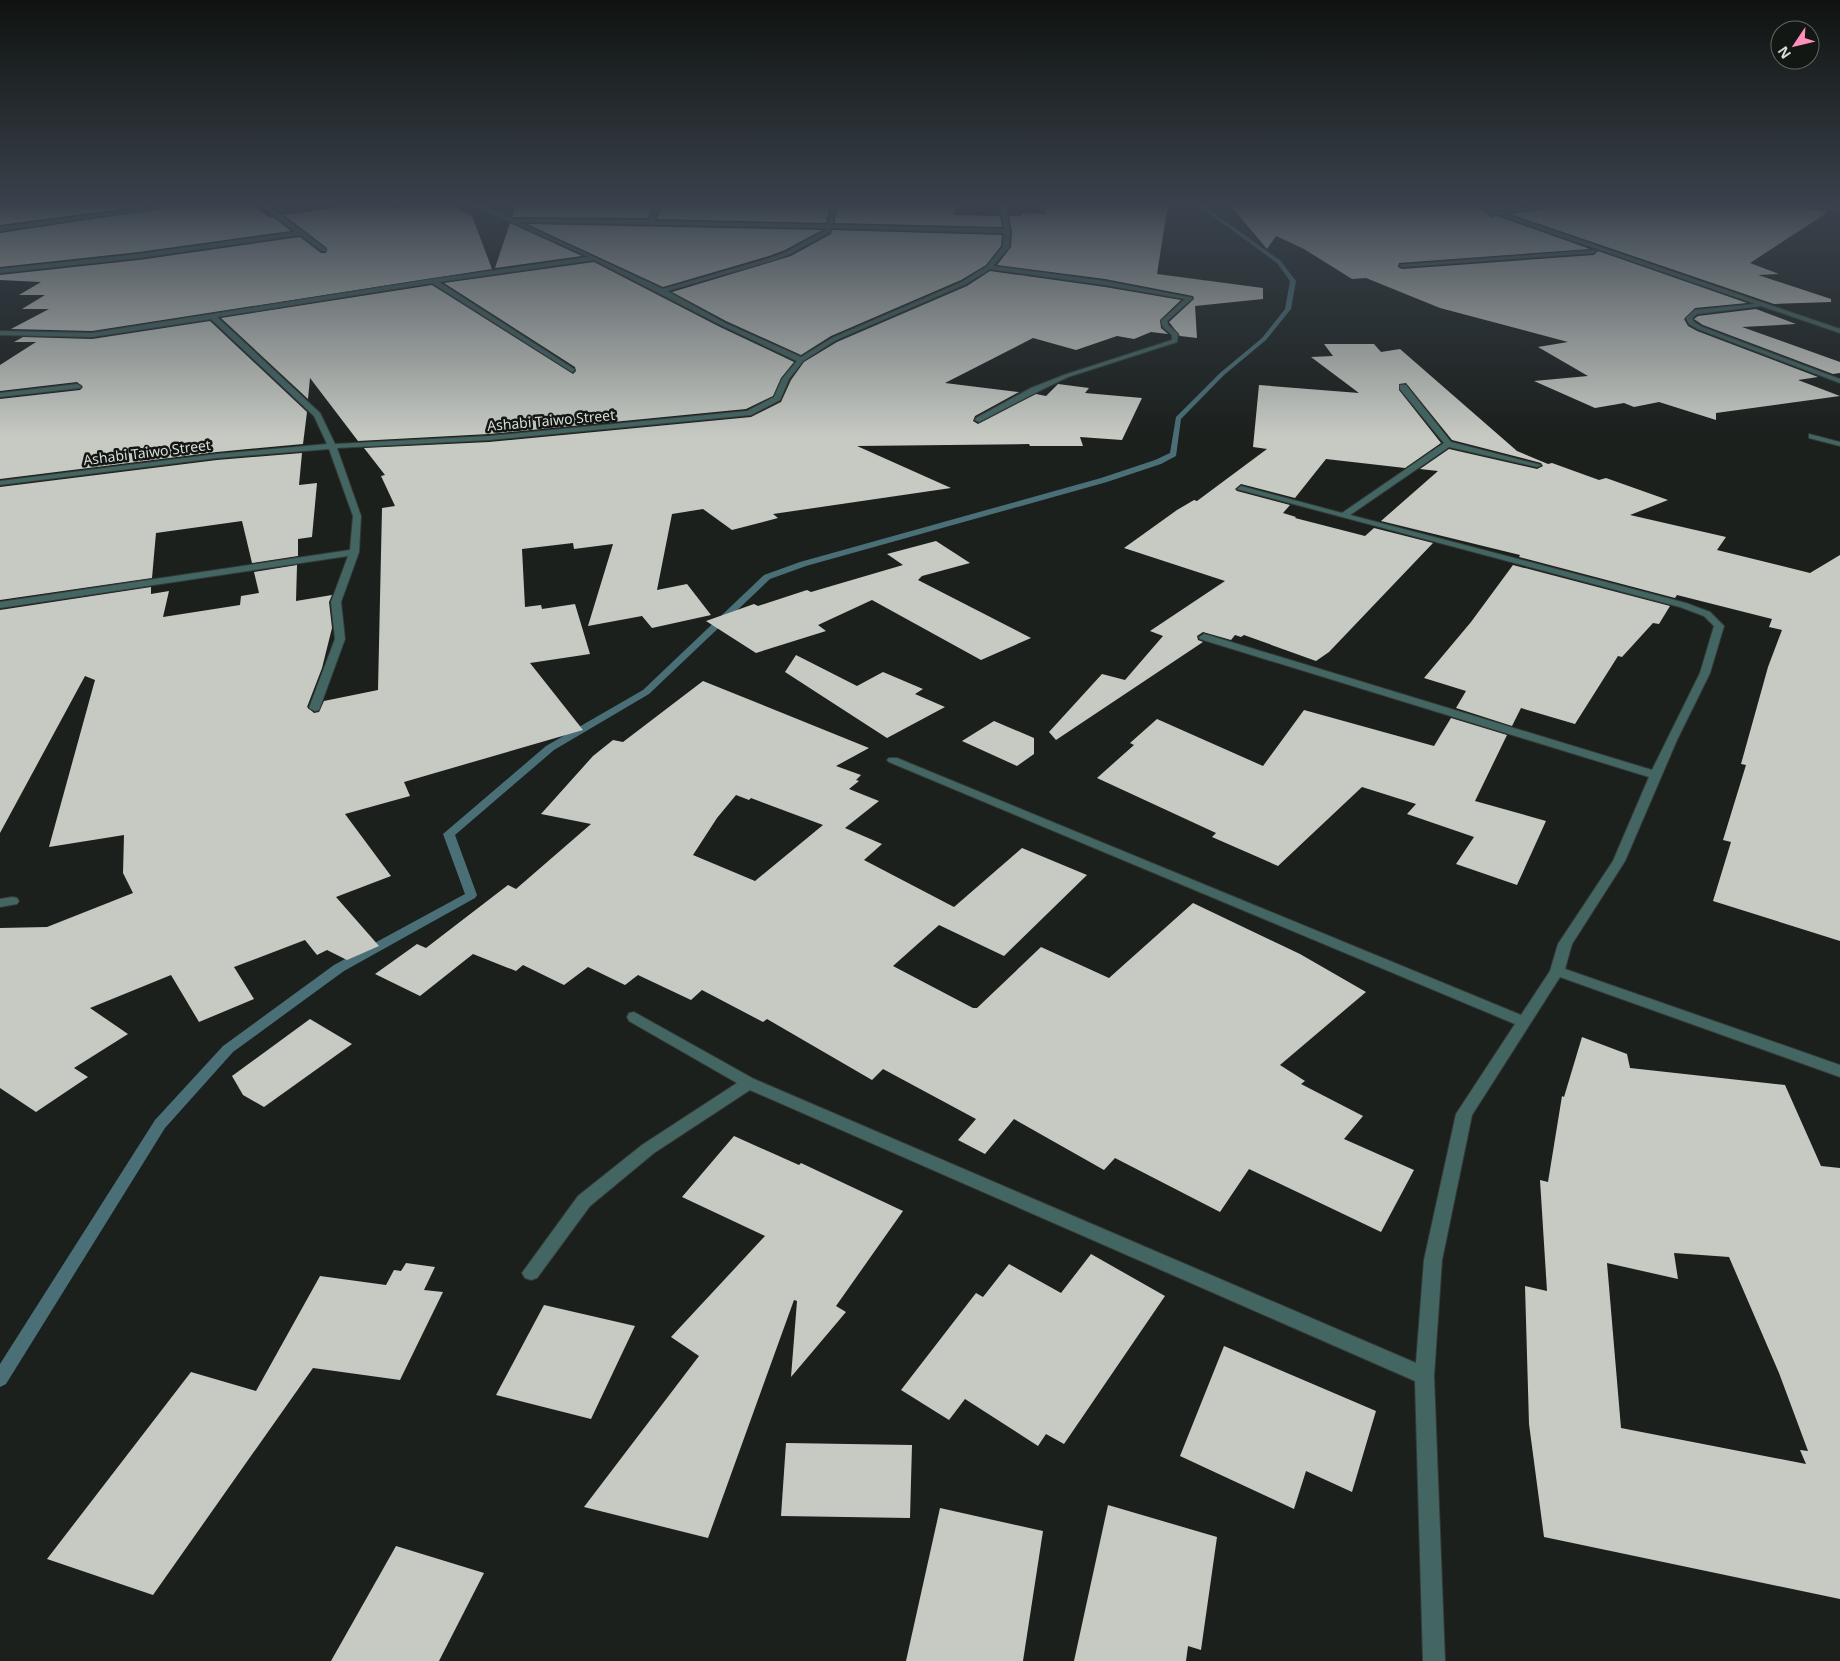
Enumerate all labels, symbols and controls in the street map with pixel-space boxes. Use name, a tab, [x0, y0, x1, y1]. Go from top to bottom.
north arrow	[1770, 20, 1820, 70]
text: N	[1773, 43, 1795, 63]
street label: Ashabi Taiwo Street	[486, 405, 616, 435]
street label: Ashabi Taiwo Street	[82, 435, 212, 469]

